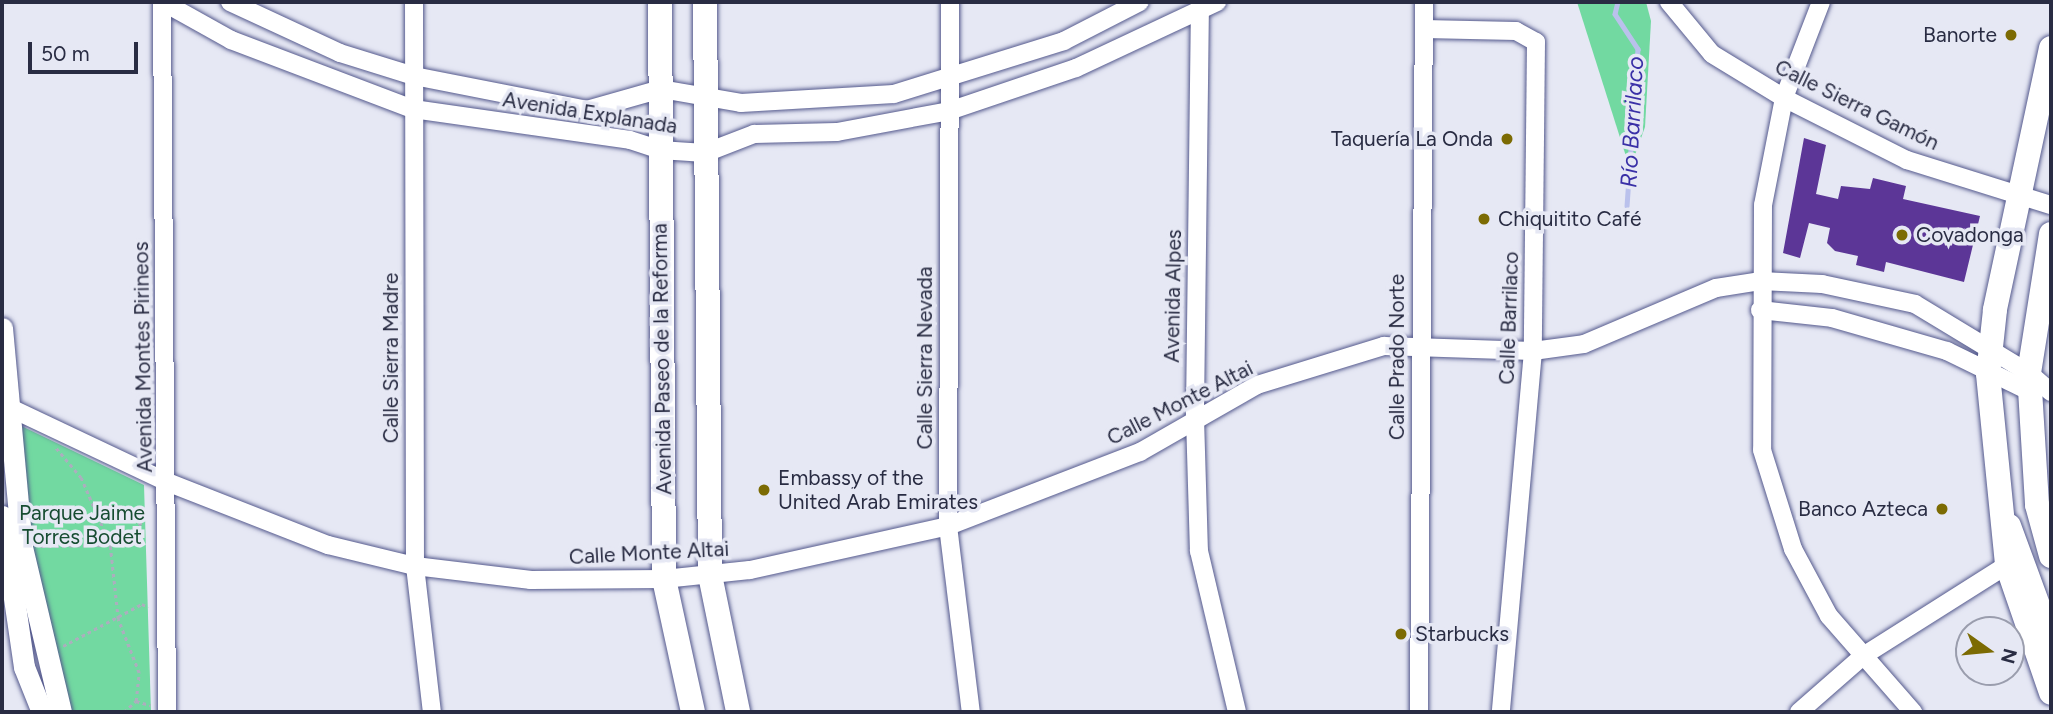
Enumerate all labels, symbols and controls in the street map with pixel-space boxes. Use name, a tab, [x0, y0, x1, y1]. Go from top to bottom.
place label: Banorte	[1923, 22, 1997, 48]
marker: Banorte	[2003, 27, 2019, 43]
scale bar	[32, 28, 142, 72]
text: 50 m	[41, 41, 90, 66]
street label: Calle Sierra Gamón	[1771, 54, 1943, 156]
water label: Río Barrilaco	[1615, 55, 1649, 189]
street label: Avenida Explanada	[501, 87, 679, 139]
place label: Taquería La Onda	[1331, 126, 1493, 152]
marker: Taquería La Onda	[1499, 131, 1515, 147]
place label: Chiquitito Café	[1498, 206, 1642, 232]
marker: Chiquitito Café	[1476, 211, 1492, 227]
place label: Covadonga	[1916, 222, 2024, 248]
street label: Avenida Paseo de la Reforma	[647, 223, 677, 495]
marker: Covadonga	[1894, 227, 1910, 243]
street label: Avenida Alpes	[1159, 229, 1187, 363]
street label: Avenida Montes Pirineos	[128, 241, 158, 473]
street label: Calle Barrilaco	[1494, 251, 1524, 385]
street label: Calle Sierra Nevada	[912, 267, 938, 449]
street label: Calle Sierra Madre	[378, 273, 404, 443]
street label: Calle Prado Norte	[1384, 274, 1410, 440]
street label: Calle Monte Altai	[1103, 355, 1257, 451]
place label: Embassy of the United Arab Emirates	[778, 465, 978, 515]
marker: Embassy of the United Arab Emirates	[756, 482, 772, 498]
place label: Banco Azteca	[1798, 496, 1928, 522]
park label: Parque Jaime Torres Bodet	[19, 500, 145, 550]
marker: Banco Azteca	[1934, 501, 1950, 517]
street label: Calle Monte Altai	[568, 536, 730, 570]
north arrow	[1955, 616, 2025, 686]
place label: Starbucks	[1415, 621, 1509, 647]
marker: Starbucks	[1393, 626, 1409, 642]
text: N	[1996, 646, 2022, 666]

